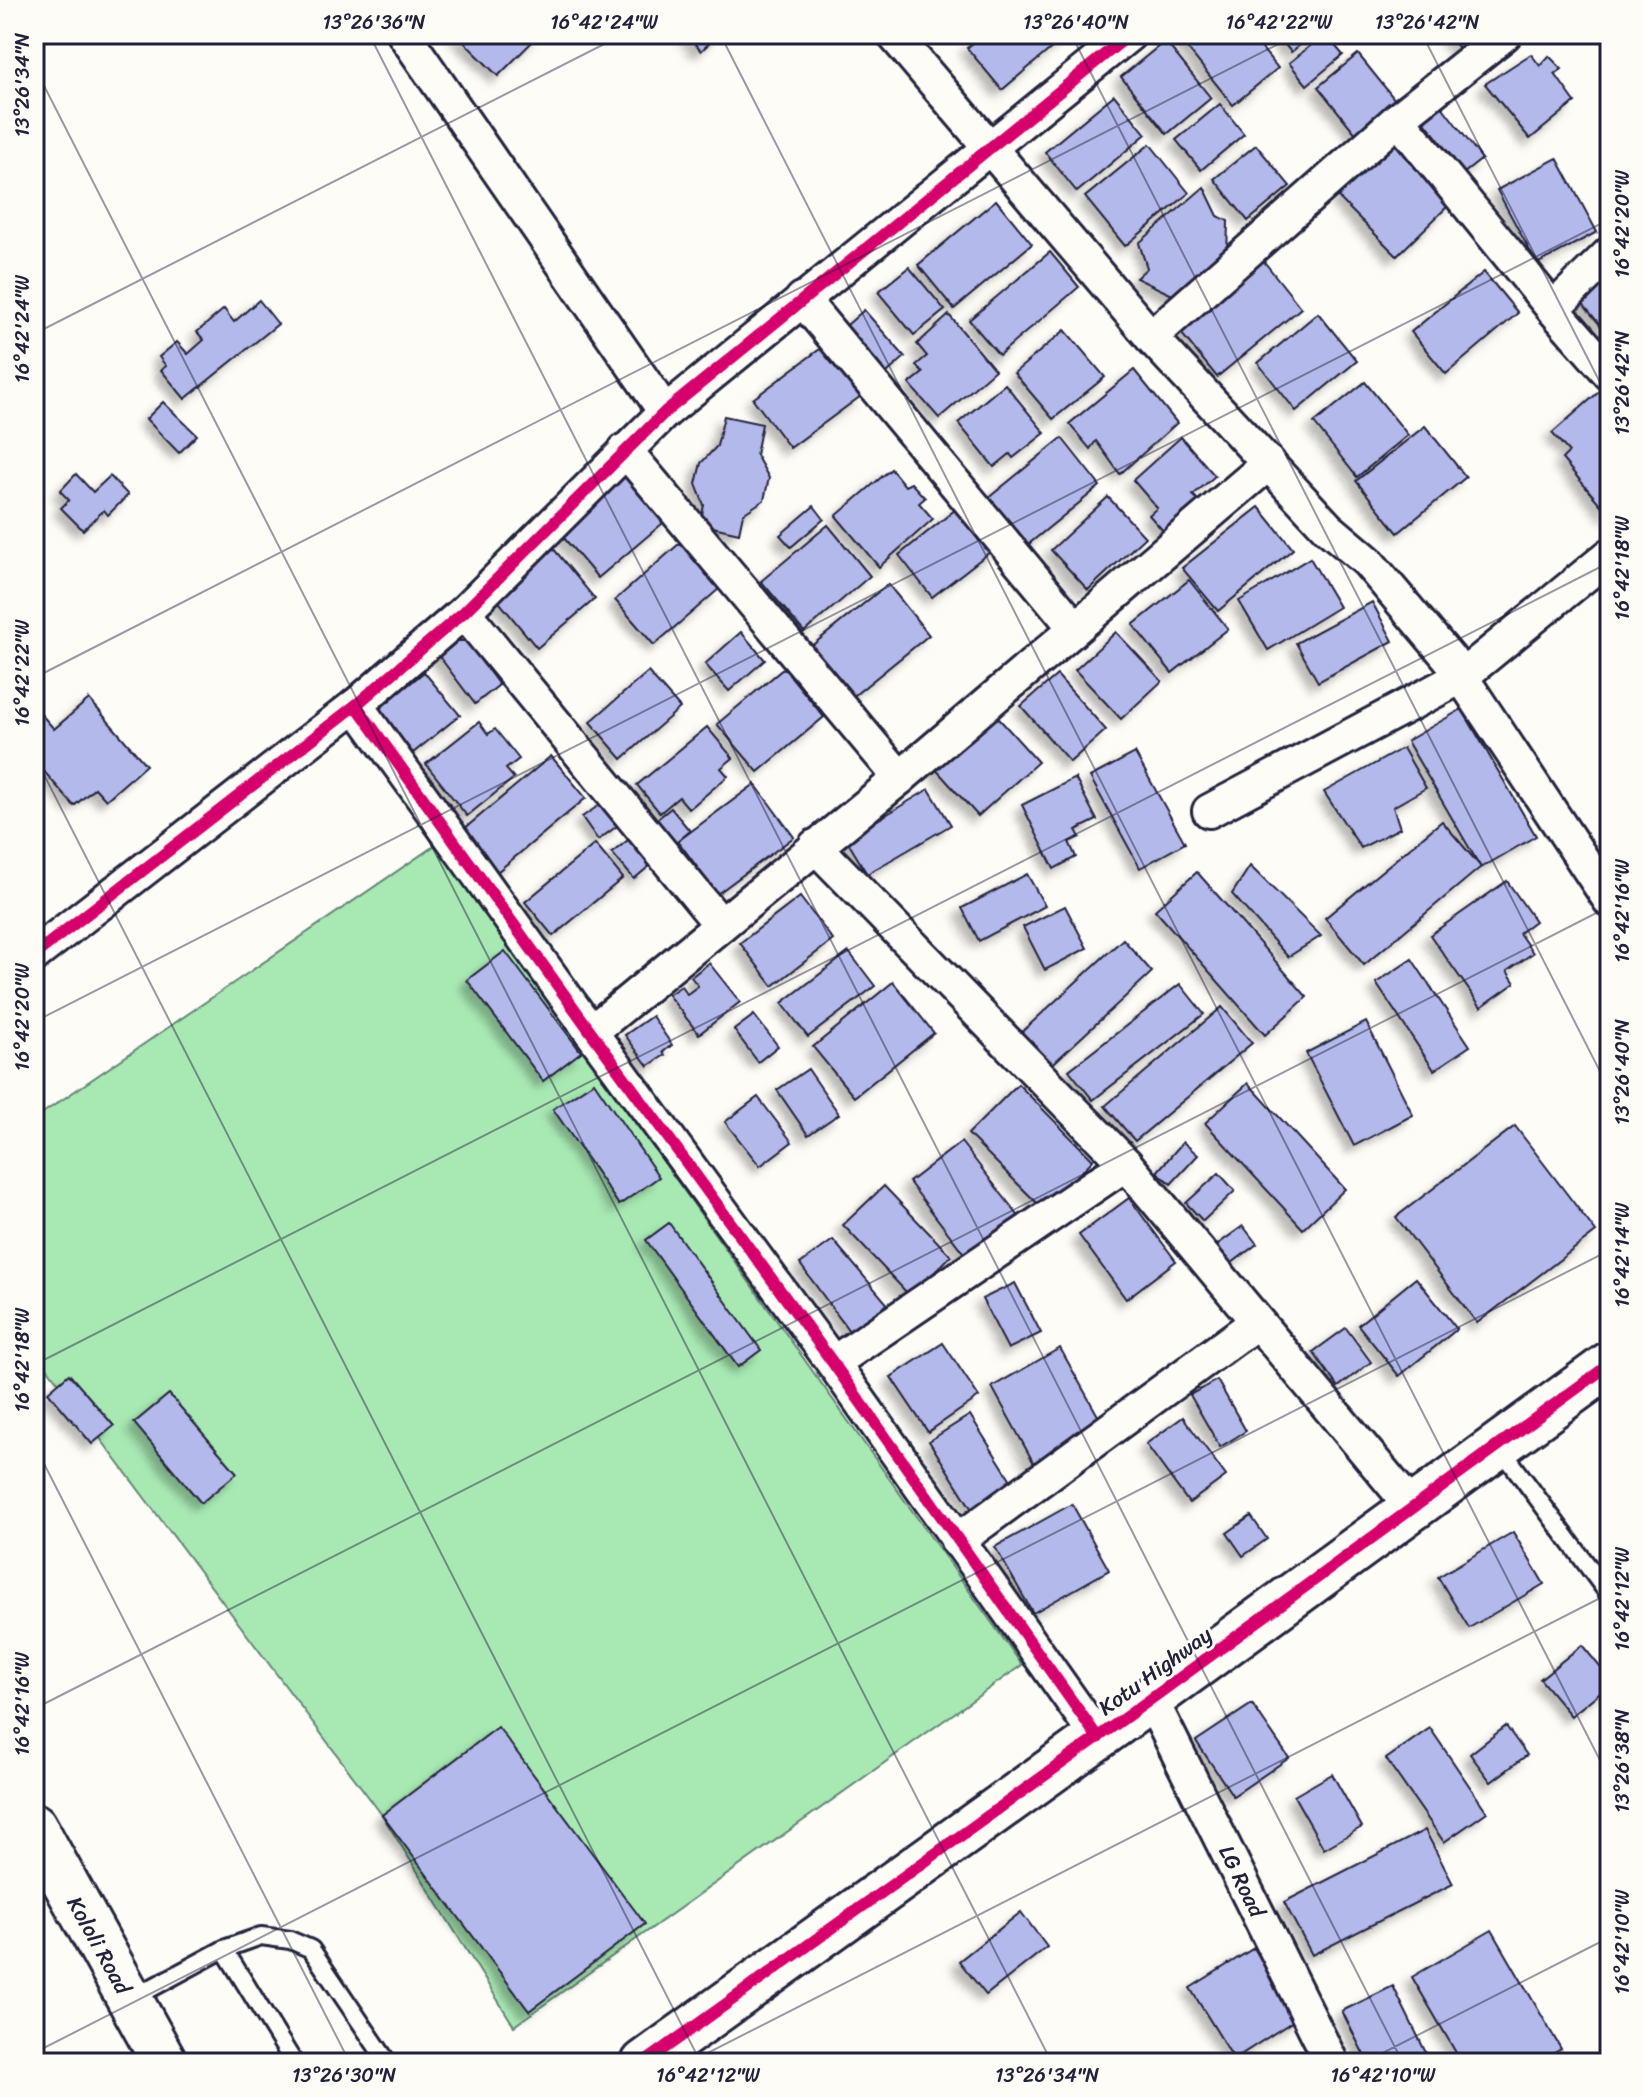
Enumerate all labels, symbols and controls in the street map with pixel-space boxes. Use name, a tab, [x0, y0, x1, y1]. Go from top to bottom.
text: 13°26'36"N	[323, 5, 426, 40]
text: 16°42'24"W	[550, 5, 658, 40]
text: 13°26'40"N	[1023, 5, 1129, 40]
text: 16°42'22"W	[1226, 5, 1333, 40]
text: 13°26'42"N	[1375, 5, 1479, 40]
text: 13°26'34"N	[5, 33, 40, 137]
text: 16°42'20"W	[1605, 169, 1640, 278]
text: 16°42'24"W	[5, 275, 40, 383]
text: 13°26'42"N	[1605, 331, 1640, 435]
text: 16°42'18"W	[1605, 515, 1640, 620]
text: 16°42'22"W	[5, 619, 40, 726]
text: 16°42'16"W	[1605, 859, 1640, 963]
text: 16°42'20"W	[5, 962, 40, 1071]
text: 13°26'40"N	[1605, 1019, 1640, 1125]
text: 16°42'14"W	[1605, 1202, 1640, 1307]
text: 16°42'18"W	[5, 1307, 40, 1412]
text: 16°42'12"W	[1605, 1547, 1640, 1651]
street label: Kotu Highway	[1089, 1616, 1221, 1726]
text: 16°42'16"W	[5, 1652, 40, 1756]
text: 13°26'38"N	[1605, 1709, 1640, 1813]
street label: LG Road	[1208, 1838, 1277, 1925]
street label: Kololi Road	[56, 1889, 143, 2003]
text: 16°42'10"W	[1605, 1889, 1640, 1994]
text: 13°26'30"N	[292, 2058, 396, 2093]
text: 16°42'12"W	[656, 2058, 760, 2093]
text: 13°26'34"N	[995, 2058, 1099, 2093]
text: 16°42'10"W	[1331, 2058, 1436, 2093]

